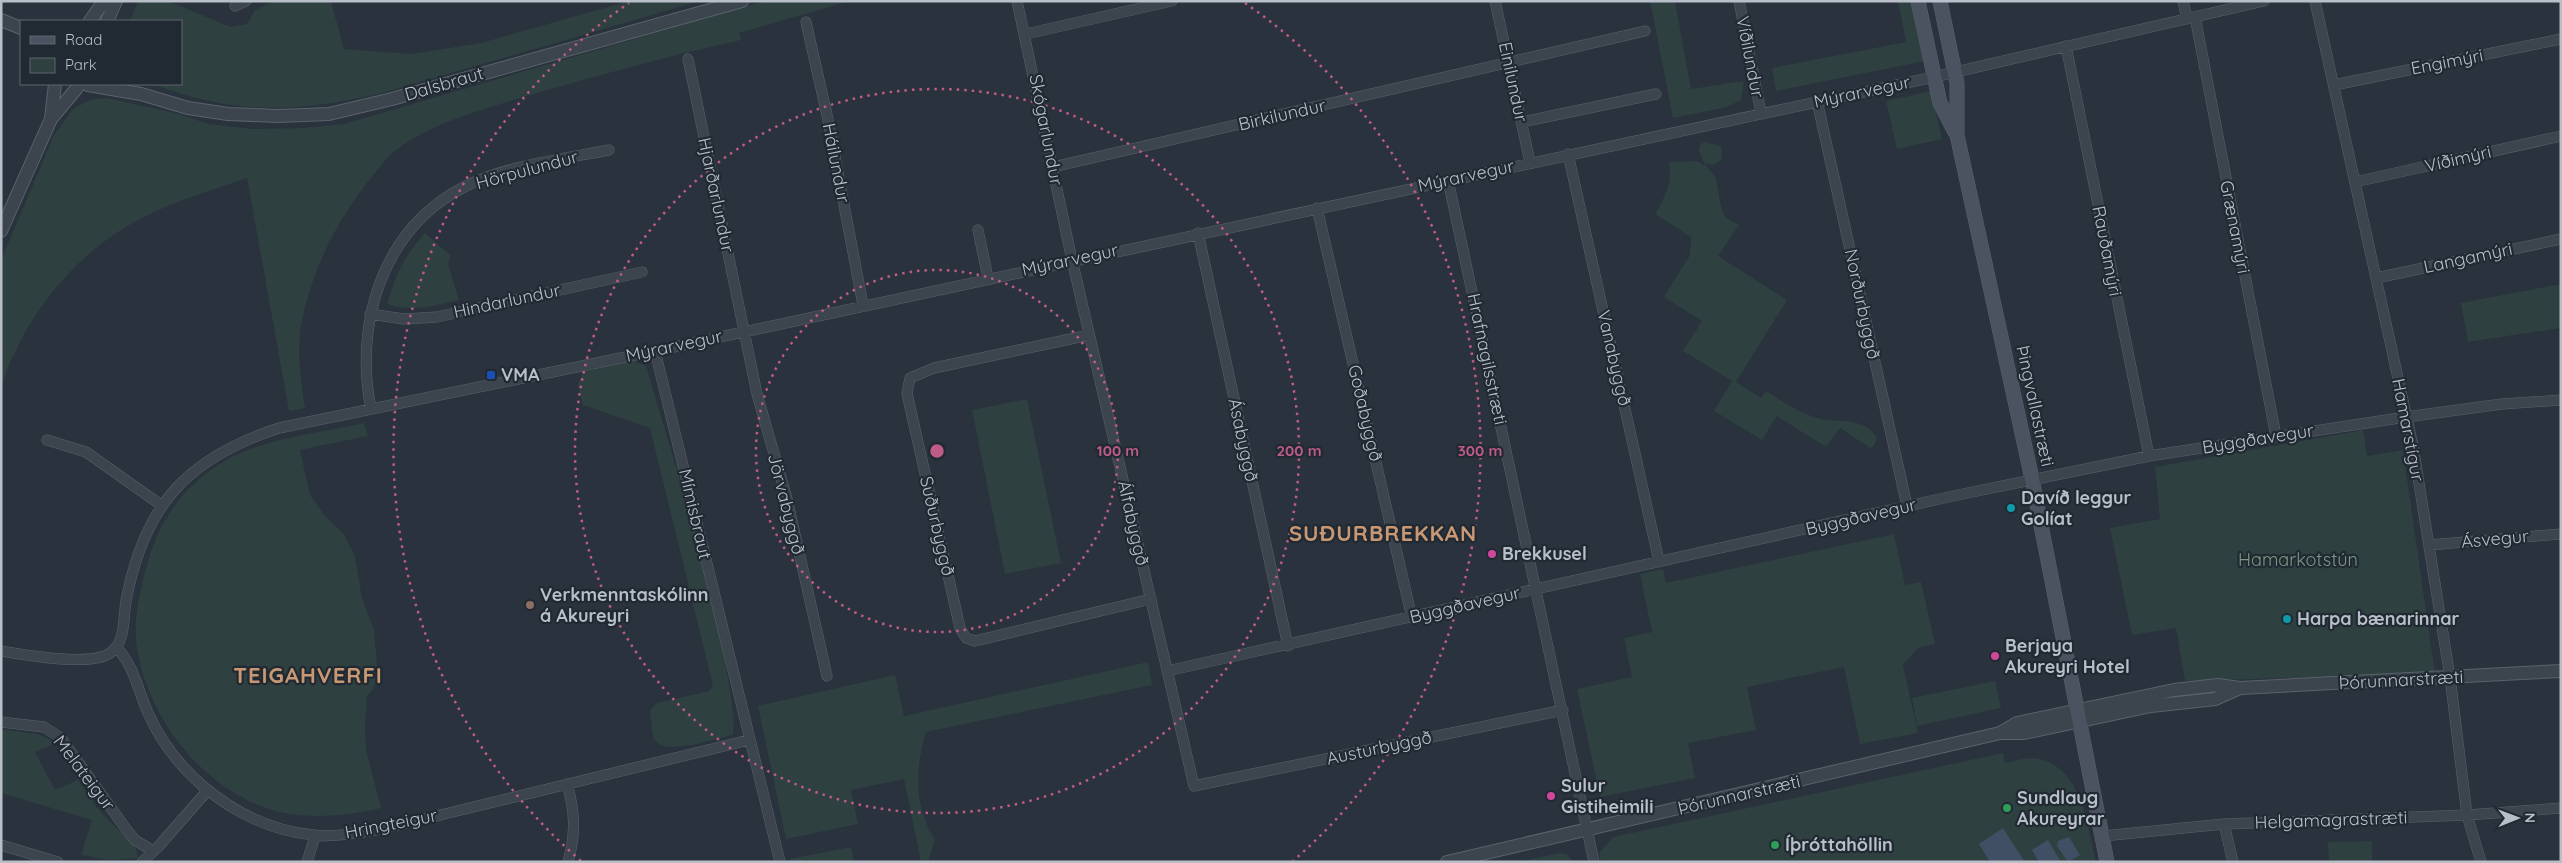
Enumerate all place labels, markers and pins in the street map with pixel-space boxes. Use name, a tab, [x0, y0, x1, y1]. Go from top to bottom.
place label: VMA	[501, 363, 540, 386]
marker: VMA	[485, 369, 497, 381]
centre of rings	[928, 442, 946, 460]
place label: Davíð leggur Golíat	[2021, 486, 2132, 530]
marker: Davíð leggur Golíat	[2005, 502, 2017, 514]
place label: Brekkusel	[1502, 542, 1587, 565]
marker: Brekkusel	[1486, 548, 1498, 560]
place label: Verkmenntaskólinn á Akureyri	[540, 583, 709, 627]
marker: Verkmenntaskólinn á Akureyri	[524, 599, 536, 611]
place label: Harpa bænarinnar	[2297, 607, 2460, 630]
marker: Harpa bænarinnar	[2281, 613, 2293, 625]
place label: Berjaya Akureyri Hotel	[2005, 634, 2130, 678]
marker: Berjaya Akureyri Hotel	[1989, 650, 2001, 662]
place label: Sulur Gistiheimili	[1561, 774, 1653, 818]
place label: Sundlaug Akureyrar	[2017, 786, 2105, 830]
marker: Sulur Gistiheimili	[1545, 790, 1557, 802]
marker: Sundlaug Akureyrar	[2001, 802, 2013, 814]
place label: Íþróttahöllin	[1785, 833, 1893, 856]
marker: Íþróttahöllin	[1769, 839, 1781, 851]

